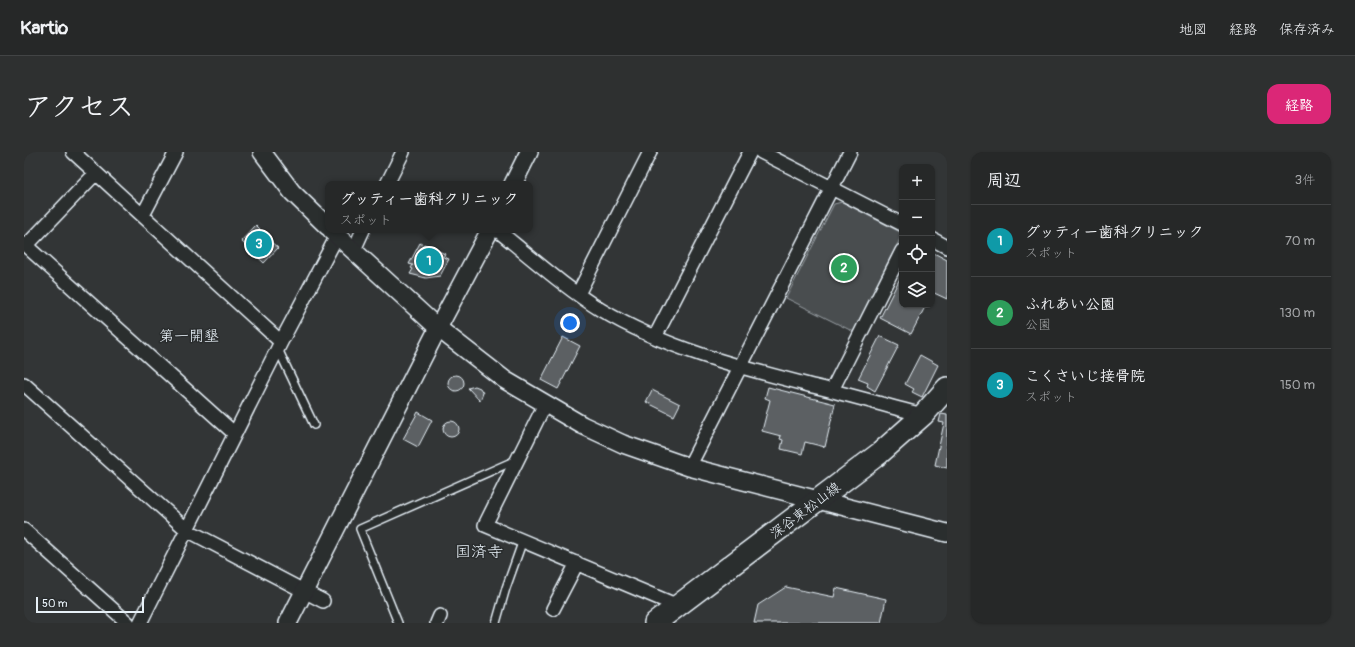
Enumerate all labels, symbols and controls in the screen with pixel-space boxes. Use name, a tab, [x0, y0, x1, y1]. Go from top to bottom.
text: Kartio	[20, 16, 68, 40]
text: 地図	[1179, 21, 1207, 38]
text: 経路	[1229, 21, 1257, 38]
text: 保存済み	[1279, 21, 1335, 38]
button: 経路	[1267, 84, 1331, 124]
text: アクセス	[24, 90, 134, 125]
map controls	[899, 164, 935, 308]
button: +	[899, 164, 935, 200]
text: 周辺	[987, 170, 1021, 191]
text: 3件	[1295, 172, 1315, 188]
popup	[325, 181, 533, 233]
text: グッティー歯科クリニック	[340, 190, 518, 209]
button: −	[899, 200, 935, 236]
text: スポット	[340, 212, 392, 228]
text: グッティー歯科クリニック	[1025, 223, 1204, 242]
pin: 3	[246, 229, 272, 259]
text: 1	[997, 233, 1003, 249]
text: 70 m	[1285, 233, 1315, 249]
button: locate	[899, 236, 935, 272]
text: スポット	[1025, 245, 1077, 261]
pin: 1	[416, 246, 442, 276]
pin: 2	[831, 253, 857, 283]
button: layers	[899, 272, 935, 308]
text: ふれあい公園	[1025, 295, 1115, 314]
text: 2	[996, 305, 1004, 321]
text: 130 m	[1279, 305, 1315, 321]
your location	[560, 313, 580, 333]
text: 公園	[1025, 317, 1051, 333]
district label: 第一開墾	[159, 327, 219, 346]
text: こくさいじ接骨院	[1025, 367, 1145, 386]
text: 3	[996, 377, 1004, 393]
text: 150 m	[1280, 377, 1315, 393]
text: スポット	[1025, 389, 1077, 405]
street label: 深谷東松山線	[767, 478, 844, 542]
district label: 国済寺	[455, 542, 503, 562]
scale bar	[36, 595, 144, 614]
text: 50 m	[42, 597, 68, 610]

